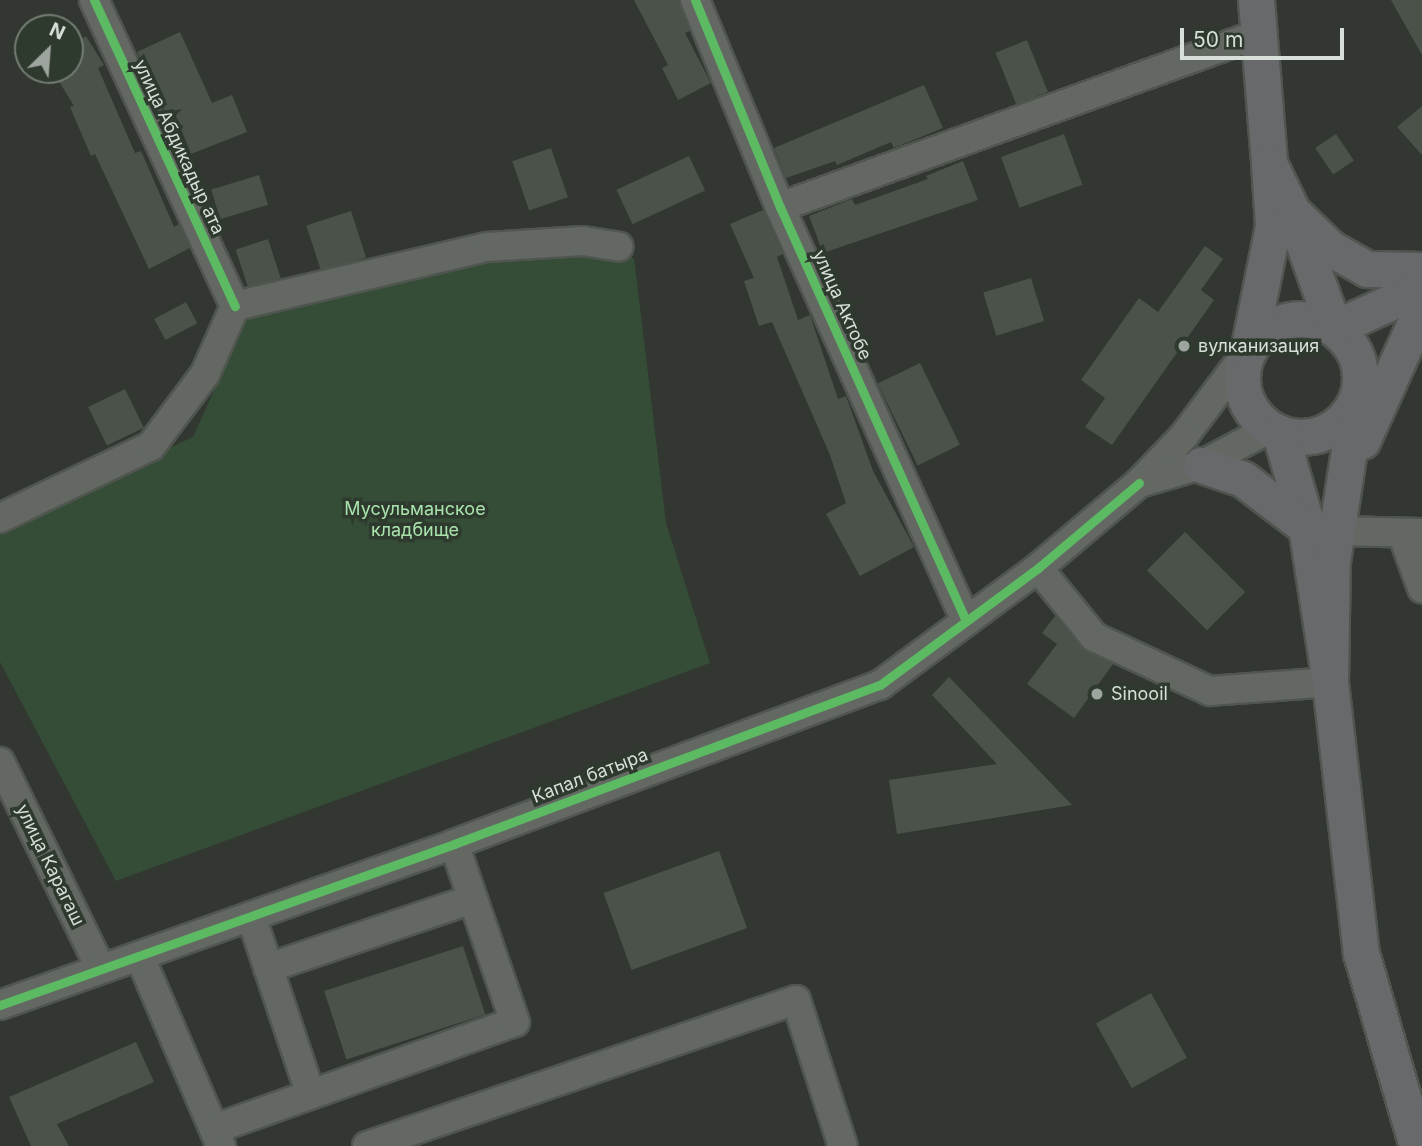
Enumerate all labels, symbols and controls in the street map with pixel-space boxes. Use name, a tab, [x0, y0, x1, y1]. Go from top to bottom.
north arrow	[14, 14, 84, 84]
scale bar	[1184, 14, 1348, 58]
text: N	[46, 18, 69, 45]
text: 50 m	[1193, 27, 1243, 52]
street label: улица Абдикадыр ата	[129, 56, 229, 238]
street label: улица Актобе	[808, 247, 876, 363]
place label: вулканизация	[1198, 335, 1319, 357]
marker: вулканизация	[1176, 338, 1192, 354]
park label: Мусульманское кладбище	[344, 499, 486, 542]
place label: Sinooil	[1111, 683, 1168, 705]
marker: Sinooil	[1089, 686, 1105, 702]
street label: Капал батыра	[529, 744, 651, 808]
street label: улица Карагаш	[11, 801, 89, 929]

